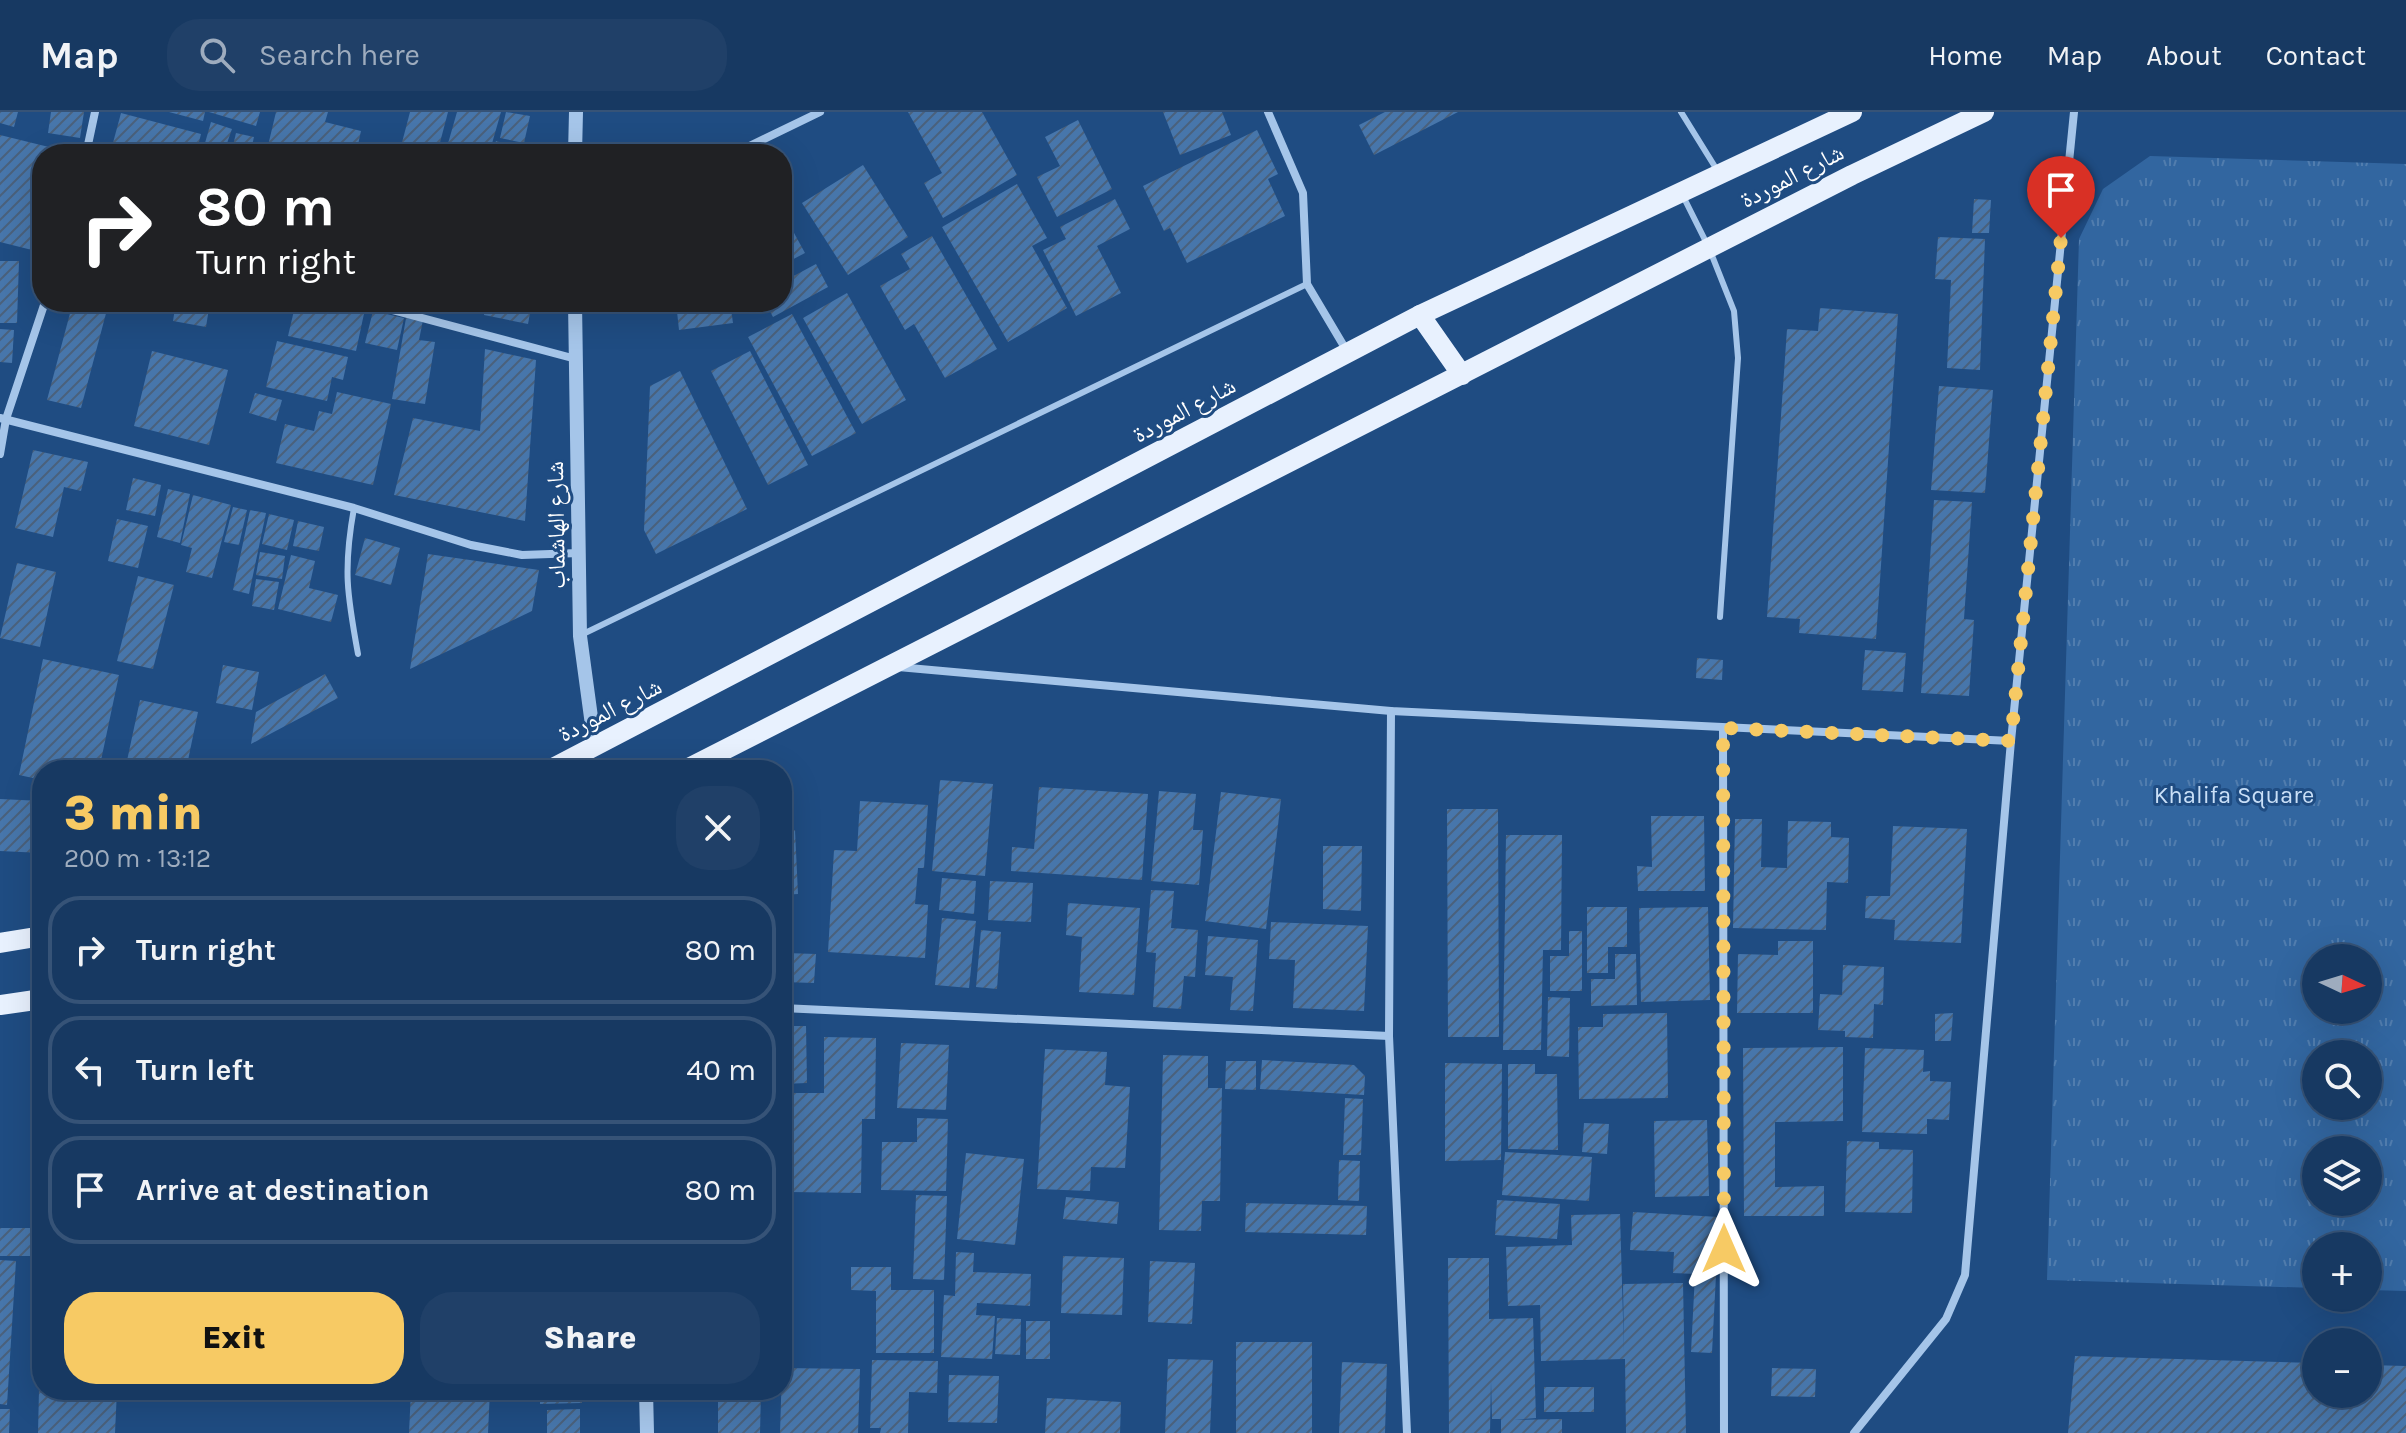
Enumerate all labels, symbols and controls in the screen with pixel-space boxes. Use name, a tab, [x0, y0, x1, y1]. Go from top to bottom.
search box	[167, 19, 727, 91]
text: Map	[40, 33, 119, 78]
icon: search	[195, 33, 239, 77]
text: Search here	[259, 37, 420, 73]
text: Home	[1928, 39, 2003, 72]
text: Map	[2047, 39, 2102, 72]
text: About	[2146, 39, 2222, 72]
text: Contact	[2266, 39, 2366, 72]
street label: شارع الموردة	[1736, 138, 1849, 215]
pin	[2027, 156, 2095, 238]
icon: arrive	[2039, 168, 2083, 212]
text: 80 m	[196, 174, 335, 239]
icon: right	[64, 176, 168, 280]
text: Turn right	[196, 241, 356, 283]
street label: شارع الموردة	[1128, 371, 1241, 450]
street label: شارع الهاشماب	[541, 461, 572, 589]
street label: شارع الموردة	[554, 672, 667, 749]
park label: Khalifa Square	[2154, 781, 2314, 809]
text: 3 min	[64, 785, 203, 841]
button: close	[676, 786, 760, 870]
text: 200 m · 13:12	[64, 843, 211, 874]
icon: right	[68, 928, 112, 972]
text: Turn right	[136, 932, 276, 968]
text: 80 m	[685, 932, 756, 968]
north arrow	[2302, 944, 2382, 1024]
map controls	[2302, 944, 2382, 1408]
button: search	[2302, 1040, 2382, 1120]
icon: left	[68, 1048, 112, 1092]
text: Turn left	[136, 1052, 254, 1088]
text: 40 m	[686, 1052, 756, 1088]
button: layers	[2302, 1136, 2382, 1216]
icon: arrive	[68, 1168, 112, 1212]
text: Arrive at destination	[136, 1172, 430, 1208]
text: 80 m	[685, 1172, 756, 1208]
position arrow	[1682, 1207, 1766, 1291]
button: +	[2302, 1232, 2382, 1312]
button: Exit	[64, 1292, 404, 1384]
button: Share	[420, 1292, 760, 1384]
button: −	[2302, 1328, 2382, 1408]

